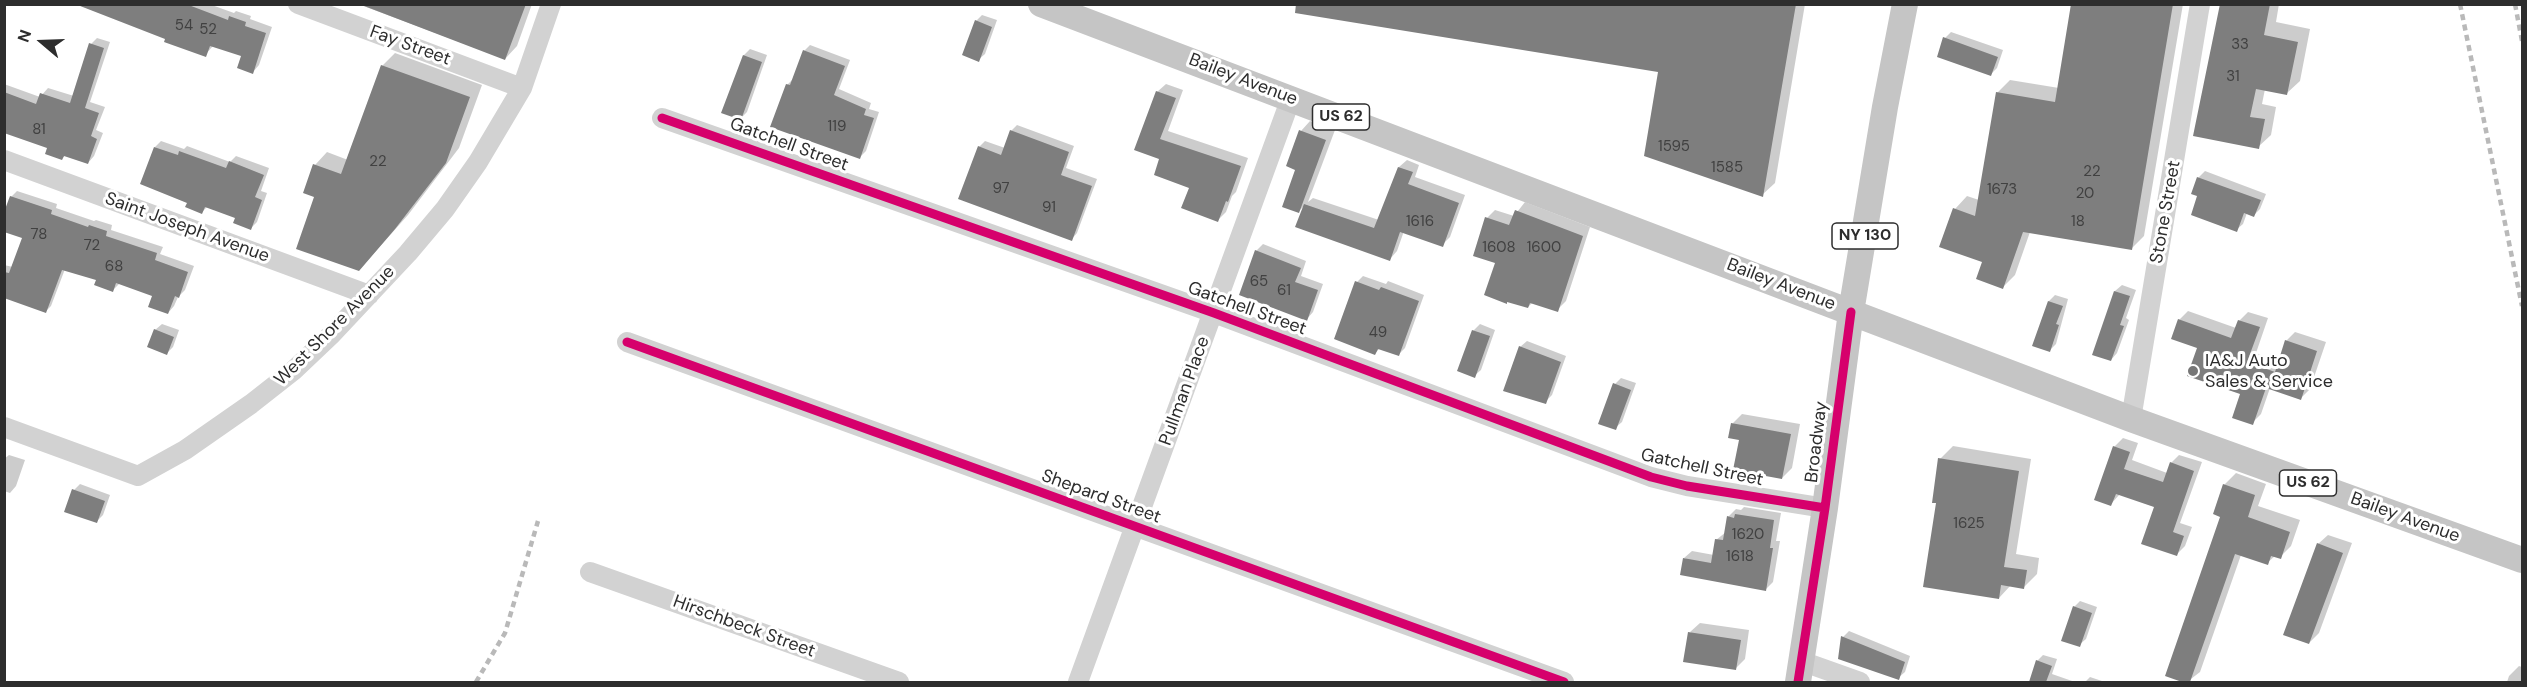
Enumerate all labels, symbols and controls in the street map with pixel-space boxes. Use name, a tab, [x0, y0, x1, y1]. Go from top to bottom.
north arrow	[12, 12, 72, 72]
house number: 54	[175, 17, 193, 35]
house number: 52	[199, 21, 217, 39]
street label: Fay Street	[367, 21, 453, 71]
text: N	[13, 27, 36, 45]
house number: 33	[2231, 36, 2249, 54]
street label: Bailey Avenue	[1186, 49, 1300, 111]
house number: 31	[2226, 68, 2240, 86]
road number: US 62	[1312, 104, 1370, 130]
street label: Gatchell Street	[727, 114, 851, 176]
house number: 119	[828, 118, 846, 136]
house number: 81	[32, 121, 46, 139]
house number: 1595	[1658, 138, 1690, 156]
house number: 22	[369, 153, 387, 171]
house number: 1585	[1711, 159, 1743, 177]
street label: Stone Street	[2146, 159, 2186, 265]
house number: 22	[2083, 163, 2101, 181]
house number: 97	[992, 180, 1010, 198]
house number: 1673	[1987, 181, 2017, 199]
house number: 20	[2076, 185, 2094, 203]
street label: Saint Joseph Avenue	[102, 188, 272, 268]
house number: 91	[1042, 199, 1056, 217]
house number: 1616	[1406, 213, 1434, 231]
house number: 18	[2071, 213, 2085, 231]
road number: NY 130	[1832, 223, 1898, 249]
house number: 78	[31, 226, 47, 244]
house number: 72	[84, 237, 100, 255]
house number: 1608	[1482, 239, 1516, 257]
house number: 1600	[1527, 239, 1561, 257]
street label: Bailey Avenue	[1724, 254, 1838, 316]
house number: 68	[105, 258, 123, 276]
street label: West Shore Avenue	[270, 261, 400, 391]
house number: 65	[1250, 273, 1268, 291]
street label: Gatchell Street	[1185, 278, 1309, 340]
house number: 61	[1277, 282, 1291, 300]
house number: 49	[1369, 324, 1387, 342]
street label: Pullman Place	[1155, 334, 1215, 448]
place label: IA&J Auto Sales & Service	[2205, 350, 2333, 392]
marker: IA&J Auto Sales & Service	[2186, 364, 2200, 378]
street label: Broadway	[1801, 400, 1833, 484]
street label: Gatchell Street	[1639, 444, 1765, 492]
street label: Shepard Street	[1038, 465, 1164, 529]
road number: US 62	[2280, 470, 2336, 496]
street label: Bailey Avenue	[2347, 488, 2463, 548]
house number: 1625	[1953, 515, 1985, 533]
house number: 1620	[1732, 526, 1764, 544]
house number: 1618	[1726, 548, 1754, 566]
street label: Hirschbeck Street	[670, 591, 818, 663]

